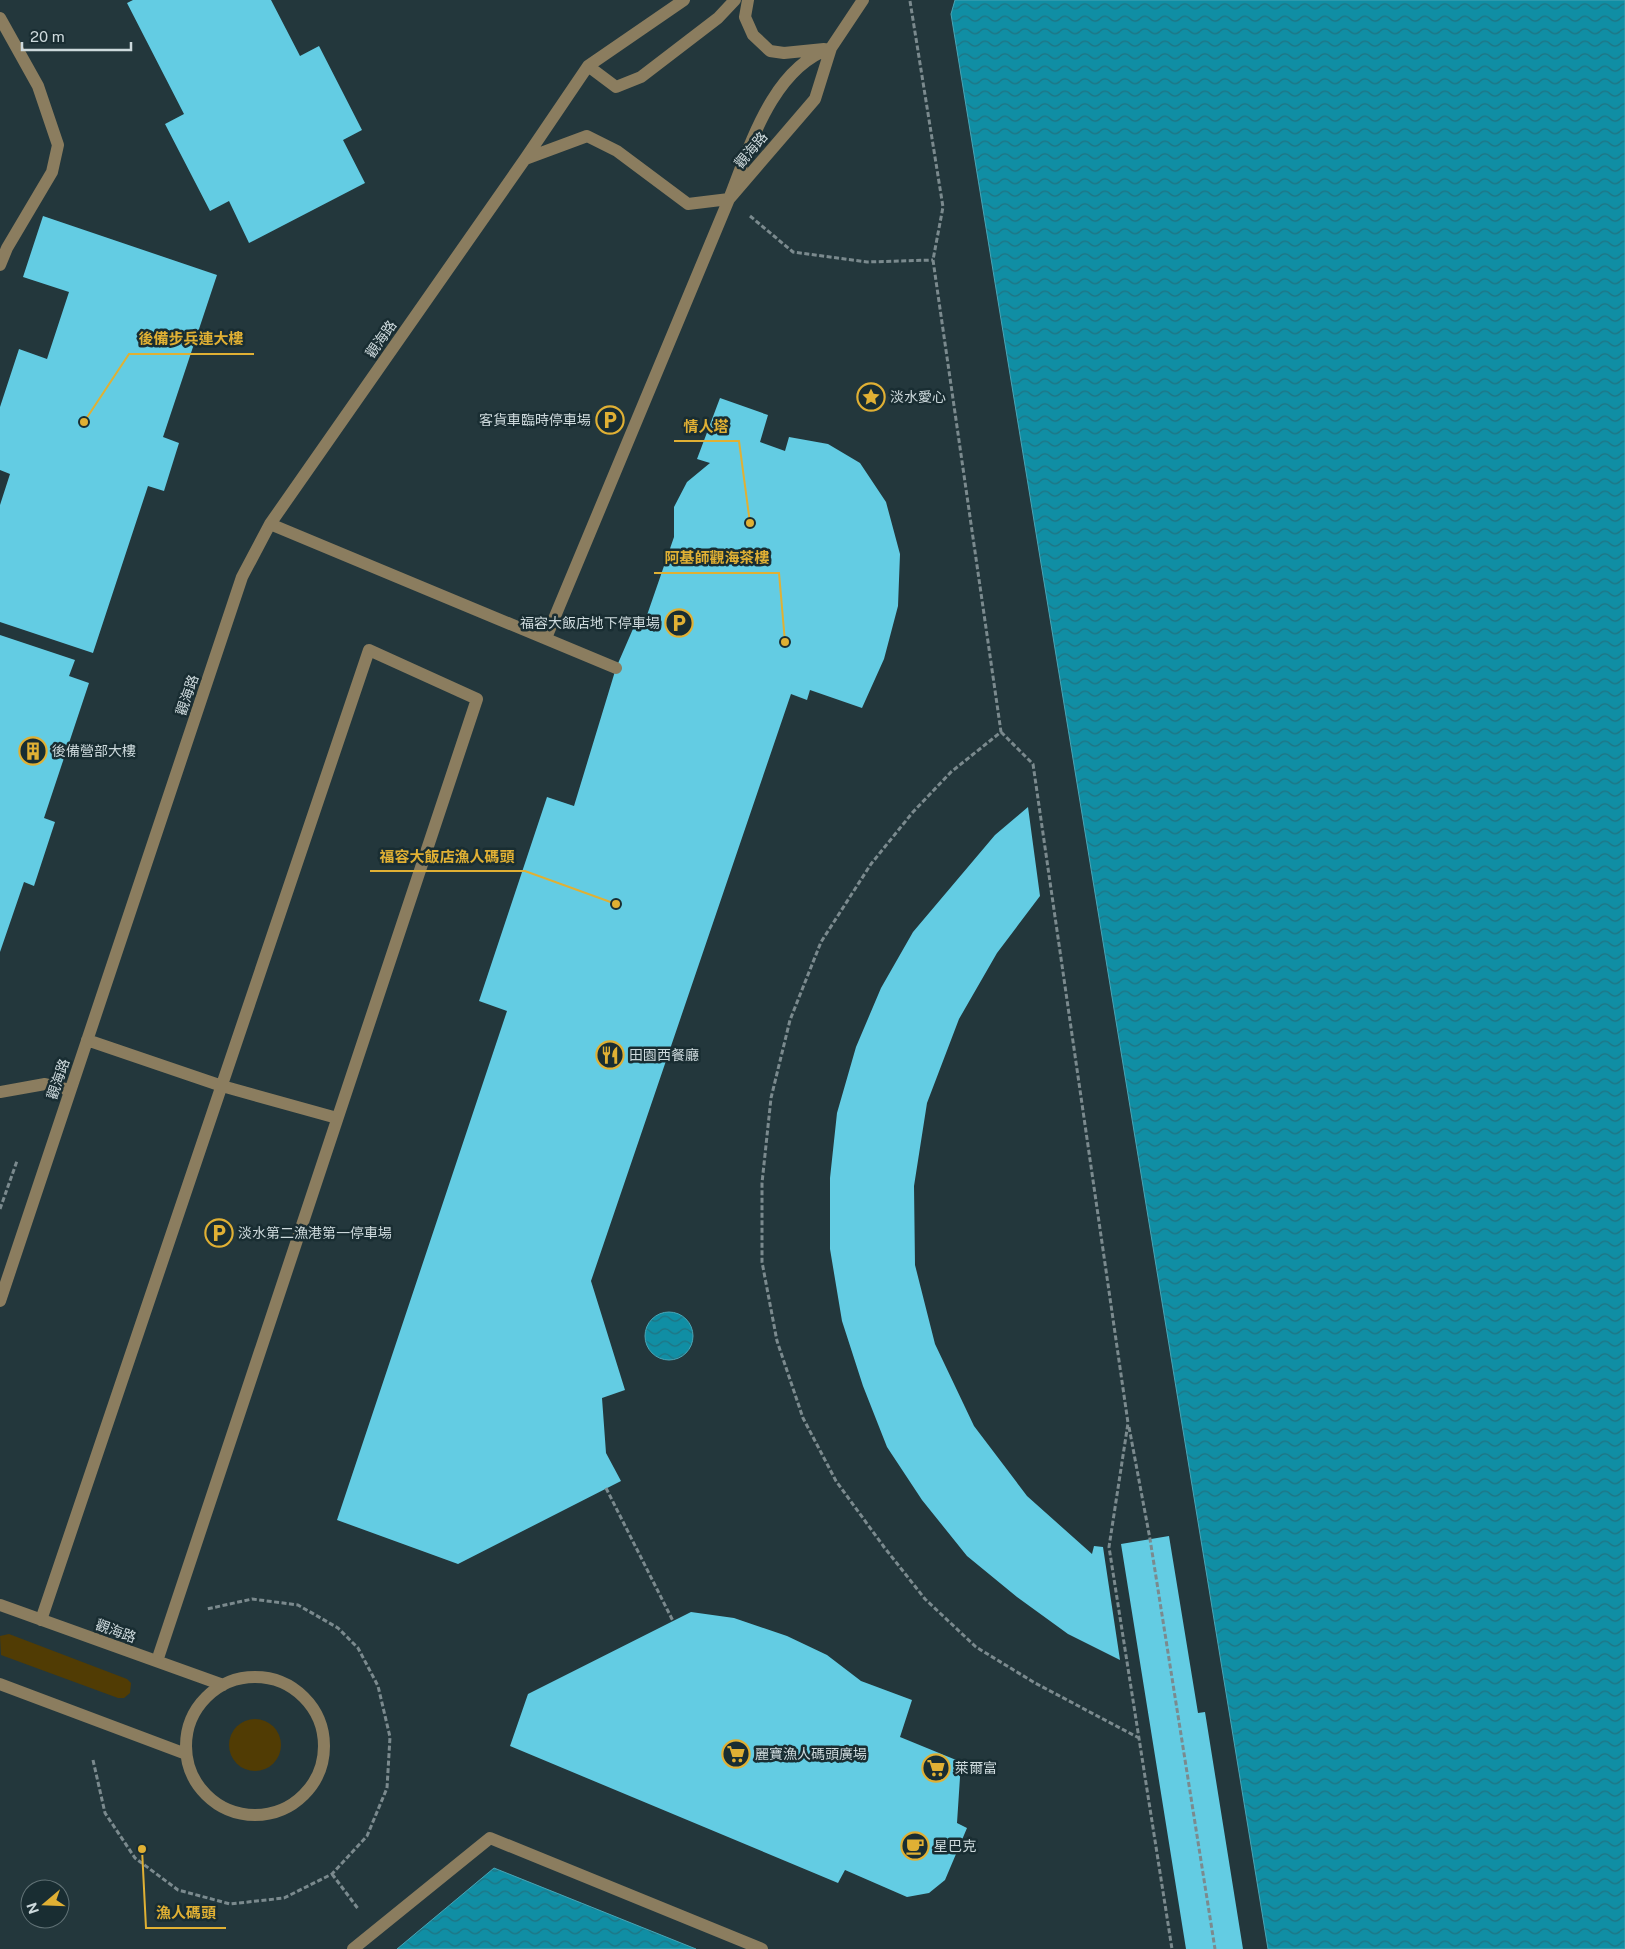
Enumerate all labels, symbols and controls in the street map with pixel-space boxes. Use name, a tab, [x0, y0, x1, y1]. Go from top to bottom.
scale bar	[22, 20, 131, 52]
text: 20 m	[30, 28, 65, 45]
street label: 觀海路	[731, 129, 771, 171]
street label: 觀海路	[362, 317, 400, 361]
callout: 後備步兵連大樓	[129, 324, 254, 354]
text: 後備步兵連大樓	[138, 330, 244, 347]
place icon: 淡水愛心	[856, 382, 886, 412]
place label: 淡水愛心	[890, 389, 946, 405]
parking icon: 客貨車臨時停車場	[595, 405, 625, 435]
callout: 情人塔	[674, 411, 739, 441]
place label: 客貨車臨時停車場	[479, 412, 591, 428]
text: 情人塔	[683, 418, 729, 435]
callout: 阿基師觀海茶樓	[654, 543, 779, 573]
text: 阿基師觀海茶樓	[664, 549, 770, 566]
parking icon: 福容大飯店地下停車場	[664, 608, 694, 638]
place label: 福容大飯店地下停車場	[520, 615, 660, 631]
street label: 觀海路	[173, 673, 201, 717]
building icon: 後備營部大樓	[18, 736, 48, 766]
place label: 後備營部大樓	[52, 743, 136, 759]
callout: 福容大飯店漁人碼頭	[370, 841, 525, 871]
text: 福容大飯店漁人碼頭	[379, 848, 515, 865]
restaurant icon: 田園西餐廳	[595, 1040, 625, 1070]
place label: 田園西餐廳	[629, 1047, 699, 1063]
street label: 觀海路	[44, 1057, 72, 1101]
parking icon: 淡水第二漁港第一停車場	[204, 1218, 234, 1248]
place label: 淡水第二漁港第一停車場	[238, 1225, 392, 1241]
street label: 觀海路	[94, 1616, 138, 1646]
supermarket icon: 麗寶漁人碼頭廣場	[721, 1739, 751, 1769]
place label: 麗寶漁人碼頭廣場	[755, 1746, 867, 1762]
supermarket icon: 萊爾富	[921, 1753, 951, 1783]
place label: 萊爾富	[955, 1760, 997, 1776]
cafe icon: 星巴克	[900, 1831, 930, 1861]
place label: 星巴克	[934, 1838, 976, 1854]
north arrow	[20, 1879, 70, 1929]
callout: 漁人碼頭	[146, 1898, 226, 1928]
text: N	[23, 1900, 42, 1916]
text: 漁人碼頭	[156, 1904, 216, 1921]

